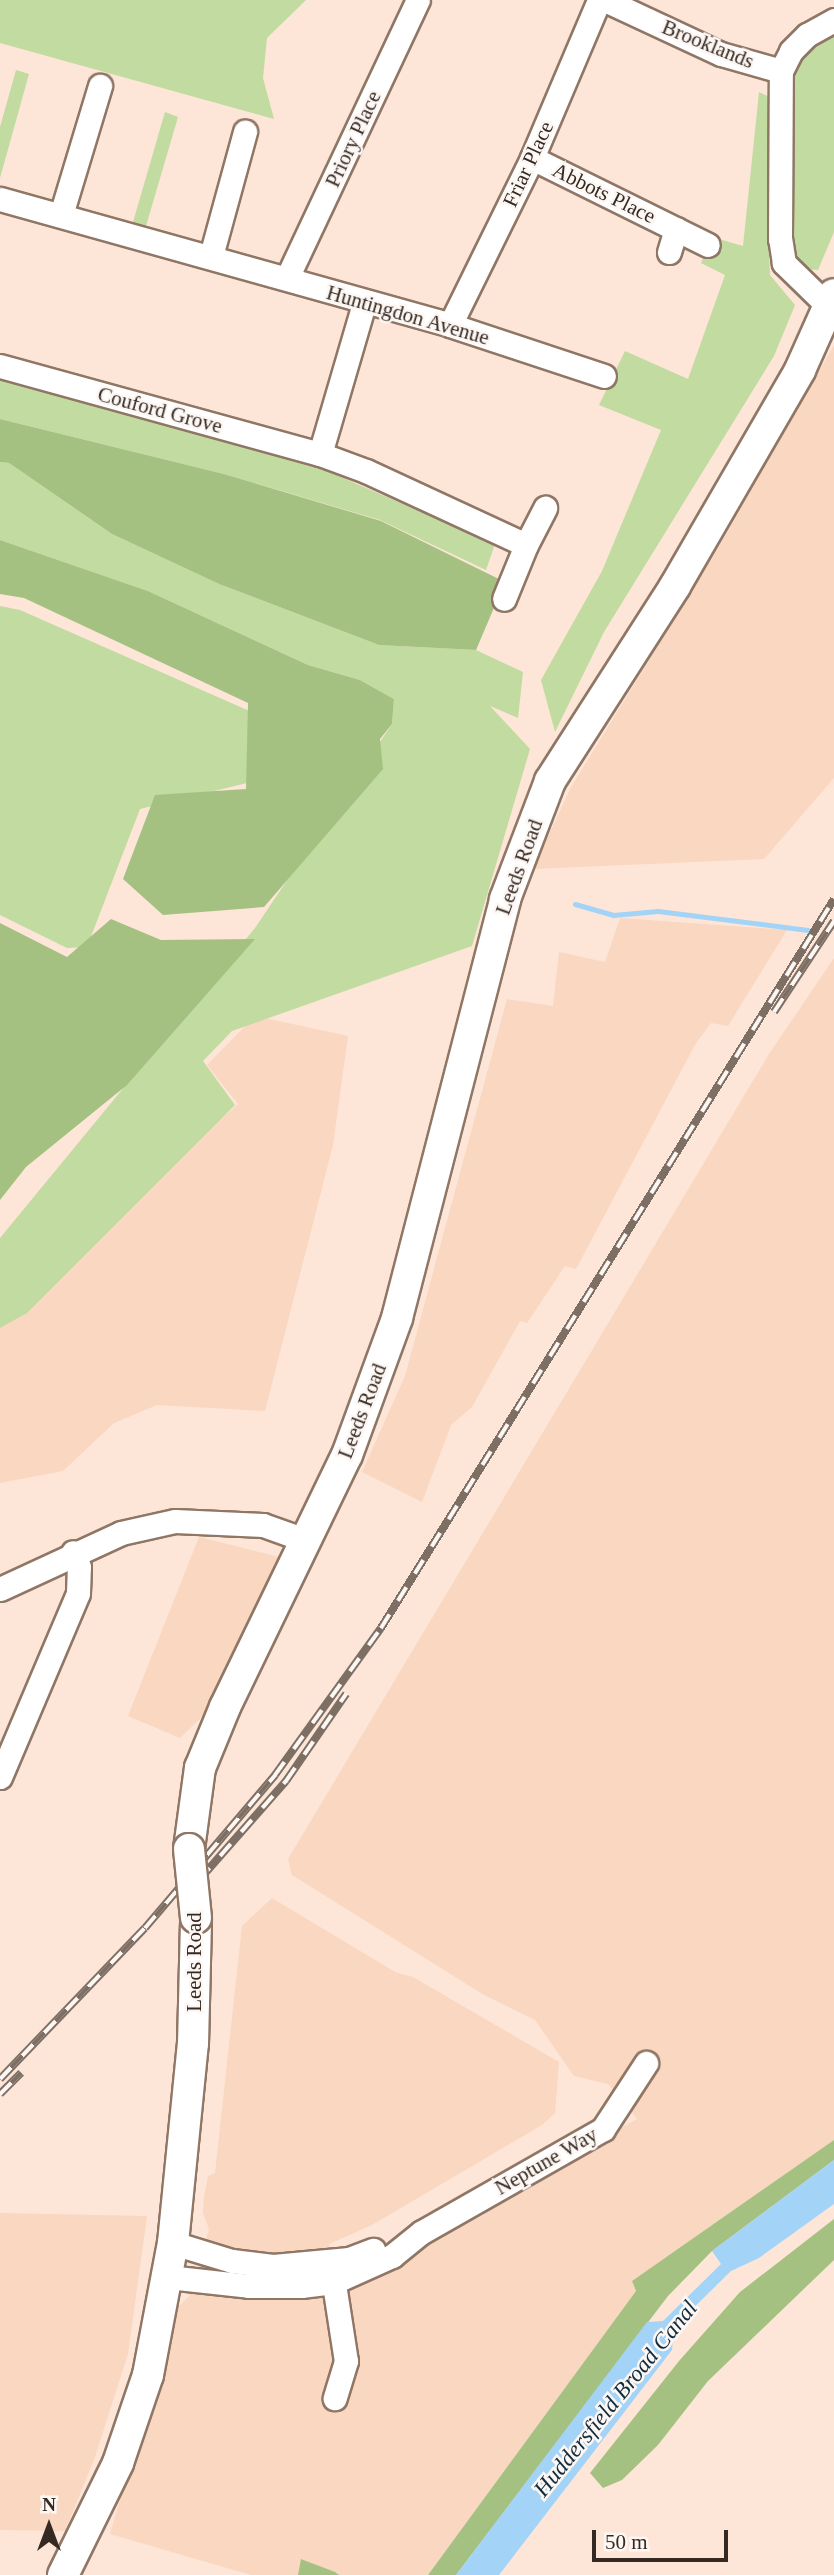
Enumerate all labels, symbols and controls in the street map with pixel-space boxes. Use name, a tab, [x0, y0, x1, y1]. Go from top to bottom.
street label: Brooklands	[658, 14, 758, 74]
street label: Priory Place	[320, 87, 386, 191]
street label: Friar Place	[497, 117, 559, 211]
street label: Abbots Place	[548, 157, 660, 229]
street label: Huntingdon Avenue	[323, 280, 493, 350]
street label: Couford Grove	[95, 381, 225, 439]
street label: Leeds Road	[490, 816, 548, 918]
street label: Leeds Road	[332, 1360, 392, 1462]
street label: Leeds Road	[181, 1912, 207, 2012]
street label: Neptune Way	[490, 2122, 602, 2200]
water label: Huddersfield Broad Canal	[528, 2295, 704, 2503]
north arrow	[14, 2491, 84, 2561]
text: N	[42, 2494, 56, 2515]
scale bar	[596, 2516, 732, 2560]
text: 50 m	[605, 2530, 648, 2554]

